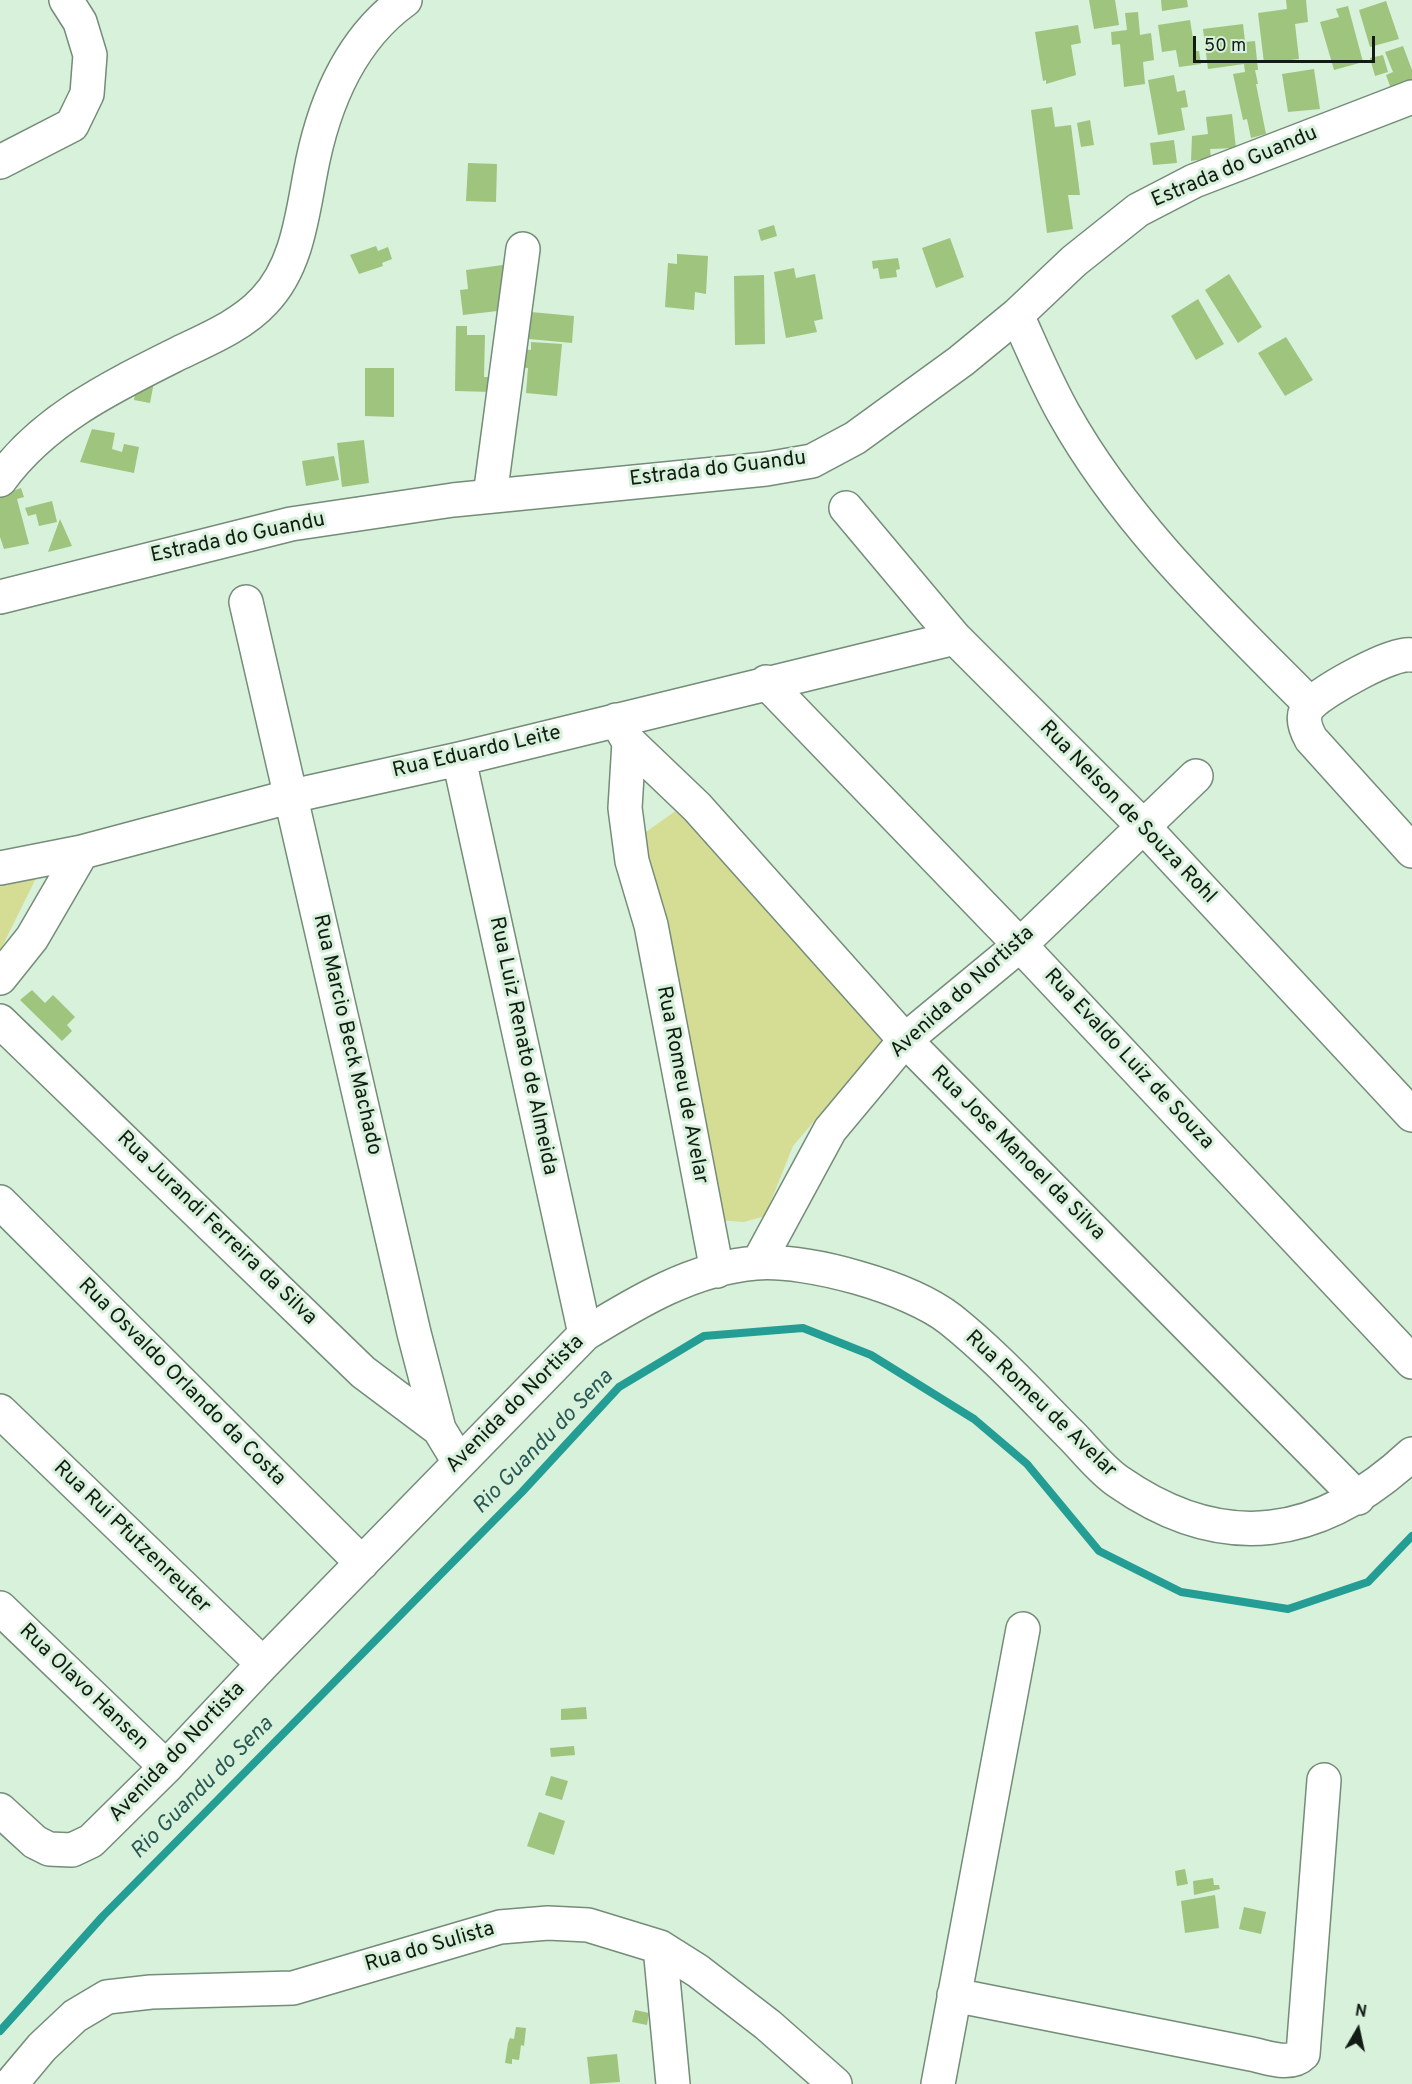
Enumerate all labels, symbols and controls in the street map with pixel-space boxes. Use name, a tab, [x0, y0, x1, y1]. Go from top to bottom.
scale bar	[1196, 24, 1378, 62]
text: 50 m	[1204, 35, 1246, 58]
street label: Estrada do Guandu	[1148, 122, 1322, 214]
street label: Estrada do Guandu	[628, 447, 808, 493]
street label: Estrada do Guandu	[148, 508, 328, 570]
street label: Rua Nelson de Souza Rohl	[1033, 716, 1221, 910]
street label: Rua Eduardo Leite	[390, 721, 564, 785]
street label: Rua Marcio Beck Machado	[306, 912, 386, 1158]
street label: Rua Luiz Renato de Almeida	[482, 915, 562, 1177]
street label: Avenida do Nortista	[886, 922, 1040, 1064]
street label: Rua Evaldo Luiz de Souza	[1038, 964, 1218, 1156]
street label: Rua Romeu de Avelar	[649, 984, 713, 1186]
street label: Rua Jose Manoel da Silva	[924, 1061, 1110, 1247]
street label: Rua Jurandi Ferreira da Silva	[111, 1127, 321, 1331]
street label: Rua Osvaldo Orlando da Costa	[72, 1274, 290, 1492]
street label: Rua Romeu de Avelar	[959, 1326, 1121, 1484]
street label: Avenida do Nortista	[442, 1331, 590, 1479]
water label: Rio Guandu do Sena	[468, 1365, 620, 1521]
street label: Rua Rui Pfutzenreuter	[47, 1456, 215, 1620]
street label: Rua Olavo Hansen	[13, 1620, 153, 1756]
street label: Avenida do Nortista	[105, 1678, 251, 1828]
water label: Rio Guandu do Sena	[126, 1712, 280, 1866]
street label: Rua do Sulista	[362, 1917, 498, 1979]
north arrow	[1328, 2000, 1388, 2060]
text: N	[1354, 2001, 1368, 2023]

